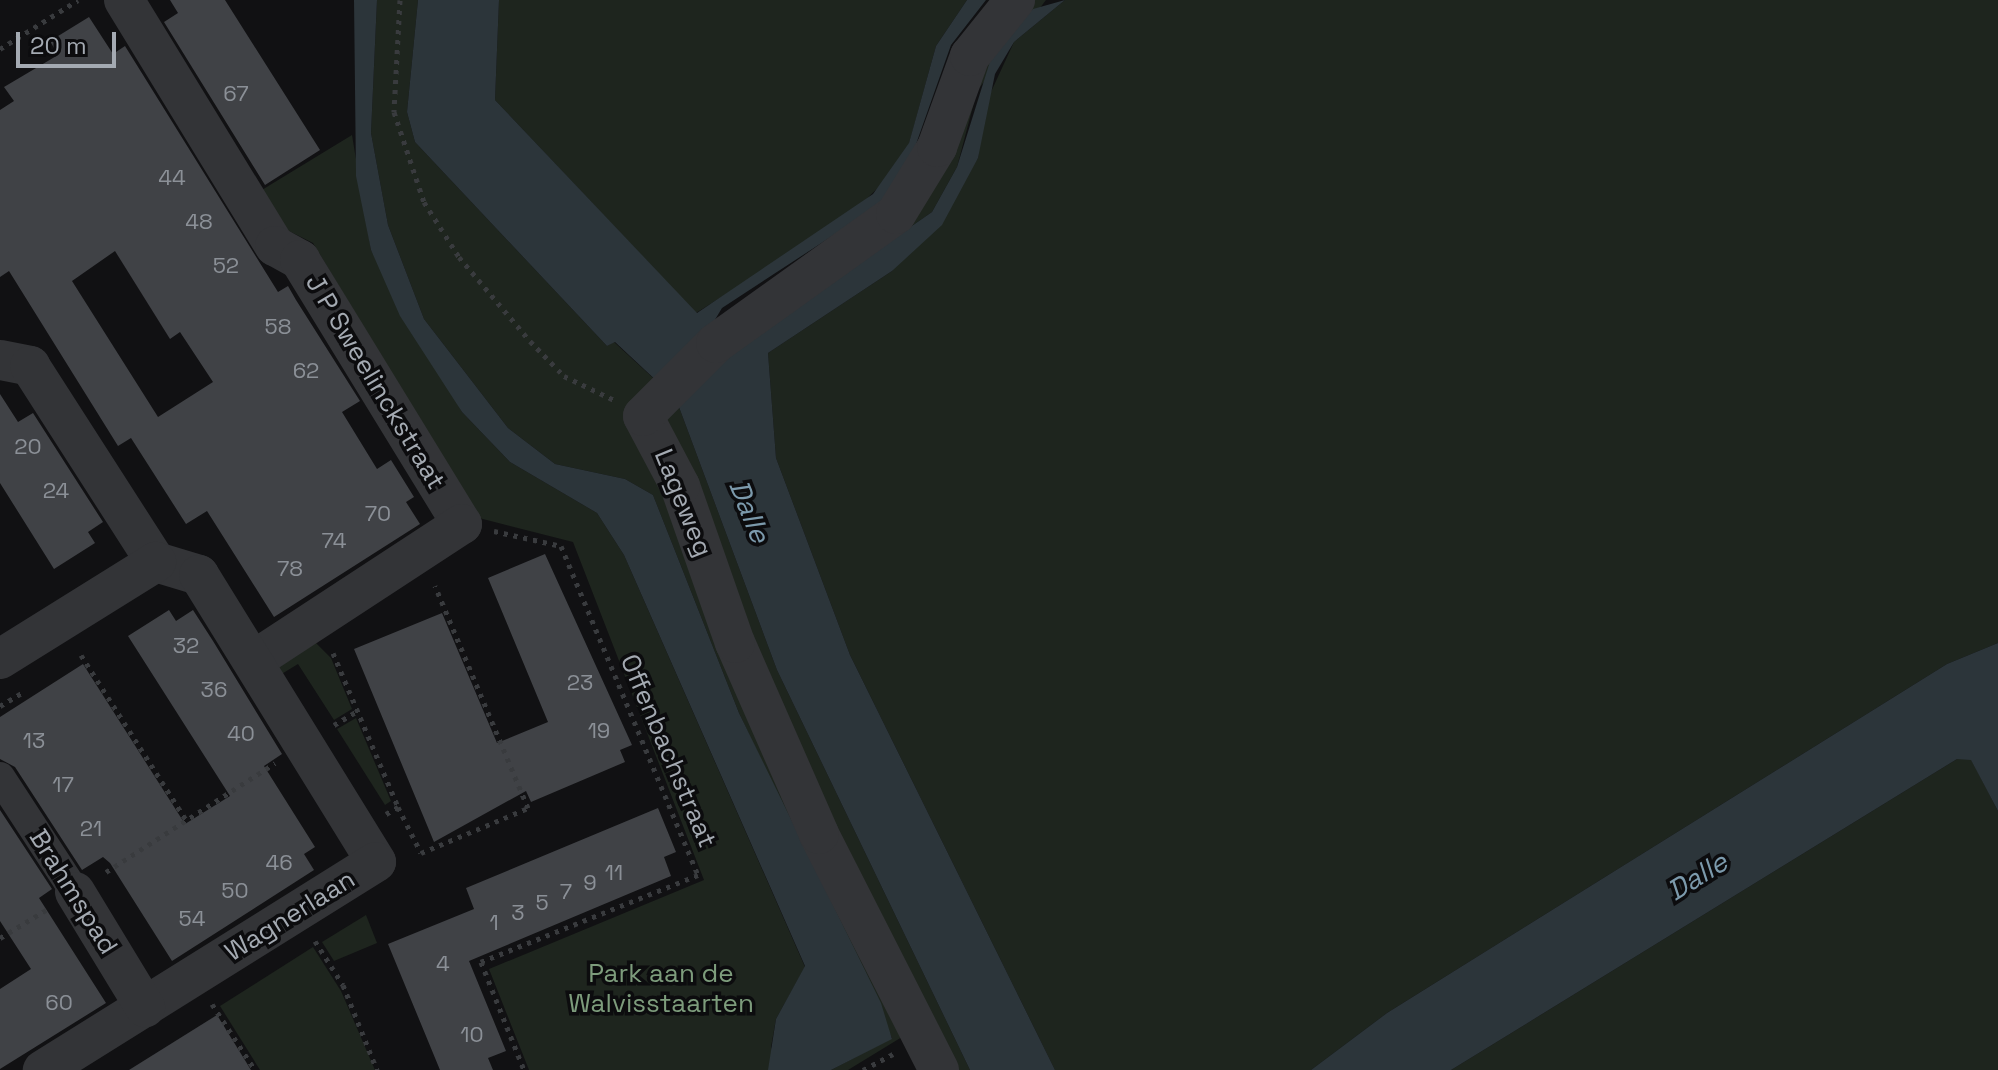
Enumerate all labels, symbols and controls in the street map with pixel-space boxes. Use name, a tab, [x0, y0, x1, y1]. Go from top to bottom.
scale bar	[20, 16, 120, 66]
text: 20 m	[30, 30, 87, 61]
house number: 67	[223, 81, 249, 107]
house number: 44	[158, 165, 186, 191]
house number: 48	[185, 209, 213, 235]
house number: 52	[213, 253, 239, 279]
street label: J P Sweelinckstraat	[298, 269, 452, 495]
house number: 58	[265, 314, 291, 340]
house number: 62	[293, 358, 319, 384]
house number: 20	[14, 434, 42, 460]
street label: Lageweg	[647, 445, 719, 561]
water label: Dalle	[722, 475, 778, 547]
house number: 24	[43, 478, 69, 504]
house number: 70	[365, 501, 391, 527]
house number: 74	[322, 528, 346, 554]
house number: 78	[277, 556, 303, 582]
house number: 32	[173, 633, 199, 659]
street label: Offenbachstraat	[613, 650, 723, 852]
house number: 23	[567, 670, 593, 696]
house number: 36	[201, 677, 227, 703]
house number: 19	[588, 718, 610, 744]
house number: 40	[227, 721, 255, 747]
house number: 13	[23, 728, 45, 754]
house number: 17	[52, 772, 74, 798]
house number: 21	[80, 816, 102, 842]
street label: Brahmspad	[22, 824, 124, 960]
water label: Dalle	[1661, 845, 1733, 907]
house number: 46	[265, 850, 293, 876]
house number: 11	[605, 860, 623, 886]
street label: Wagnerlaan	[219, 864, 361, 968]
house number: 9	[583, 870, 597, 896]
house number: 50	[221, 878, 249, 904]
house number: 7	[560, 879, 572, 905]
house number: 5	[535, 890, 549, 916]
house number: 3	[511, 900, 525, 926]
house number: 54	[179, 906, 205, 932]
house number: 1	[489, 910, 499, 936]
house number: 4	[436, 951, 450, 977]
park label: Park aan de Walvisstaarten	[568, 958, 754, 1020]
house number: 60	[45, 990, 73, 1016]
house number: 10	[460, 1022, 484, 1048]

